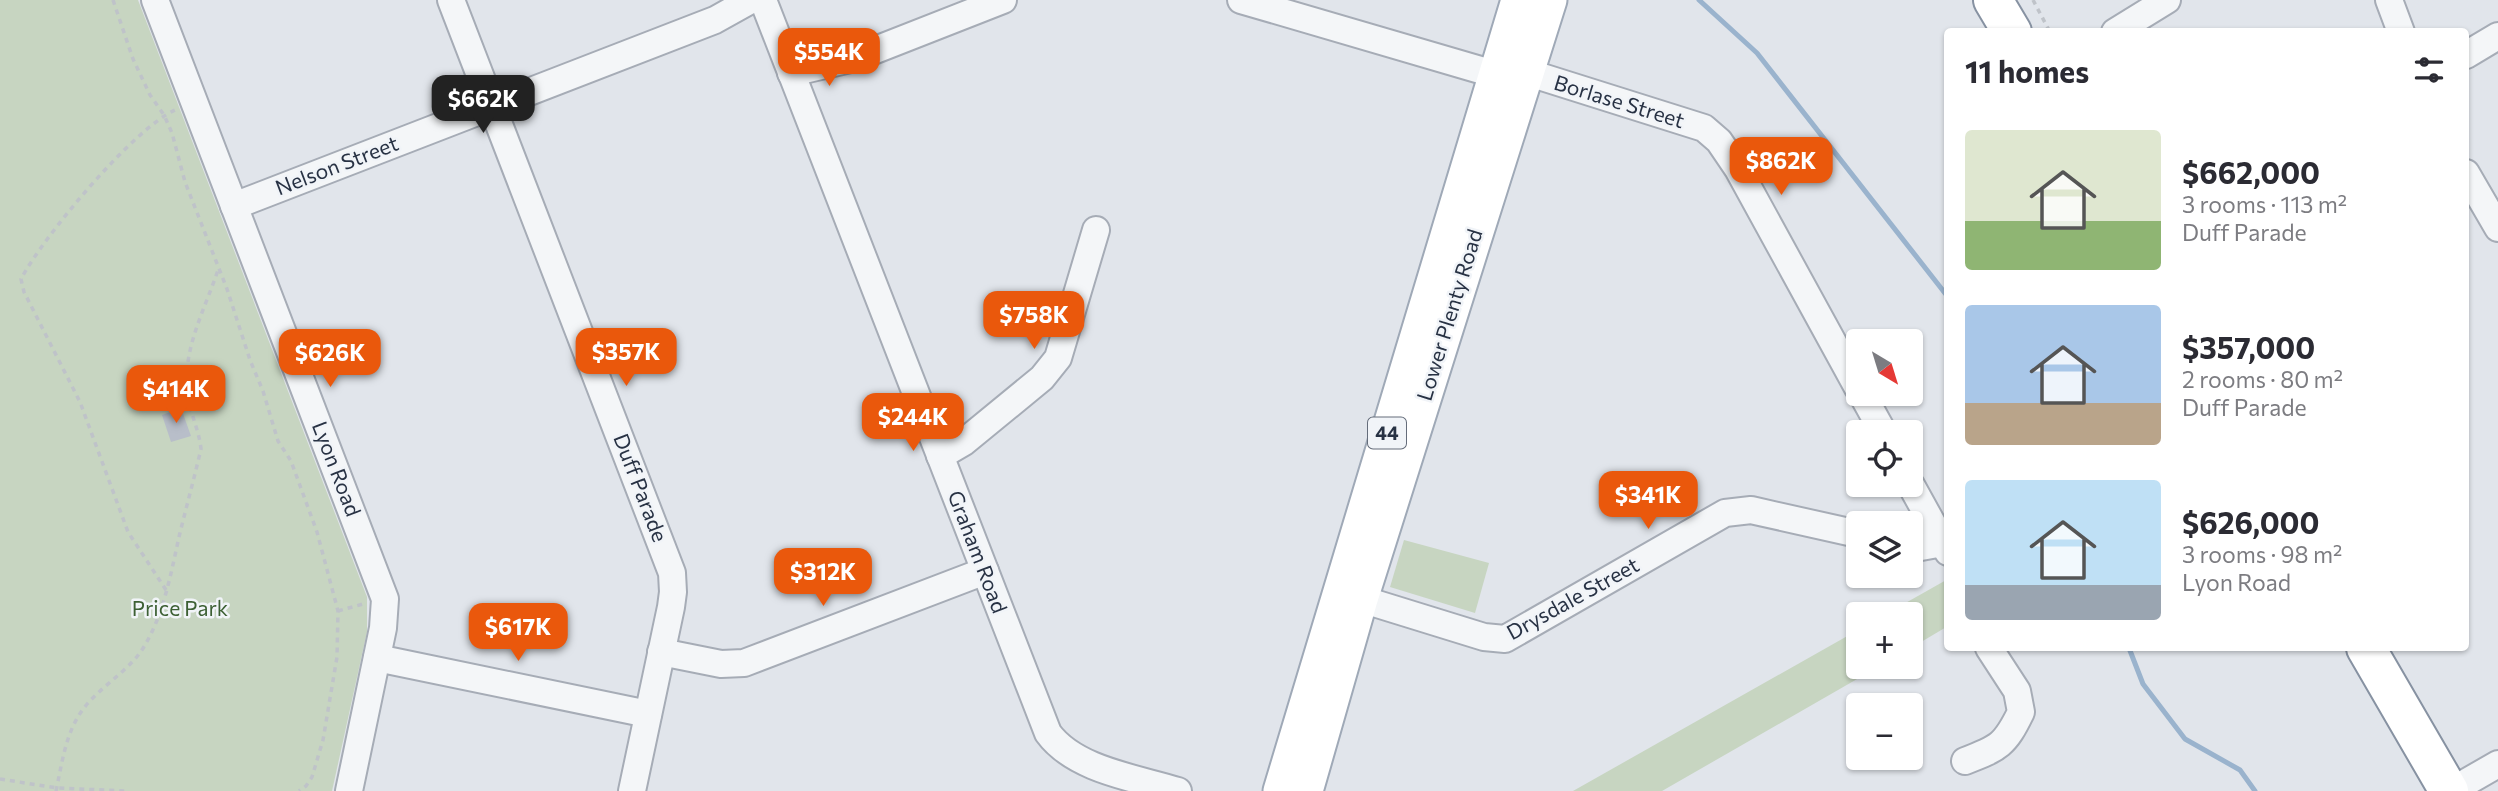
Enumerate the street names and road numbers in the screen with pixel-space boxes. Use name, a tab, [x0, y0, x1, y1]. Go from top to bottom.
street label: Borlase Street	[1551, 69, 1688, 132]
street label: Nelson Street	[271, 130, 402, 200]
street label: Lower Plenty Road	[1411, 226, 1487, 403]
street label: Lyon Road	[308, 418, 367, 519]
road number: 44	[1368, 418, 1406, 448]
street label: Duff Parade	[609, 430, 673, 545]
street label: Graham Road	[944, 487, 1013, 616]
street label: Drysdale Street	[1502, 551, 1643, 644]

